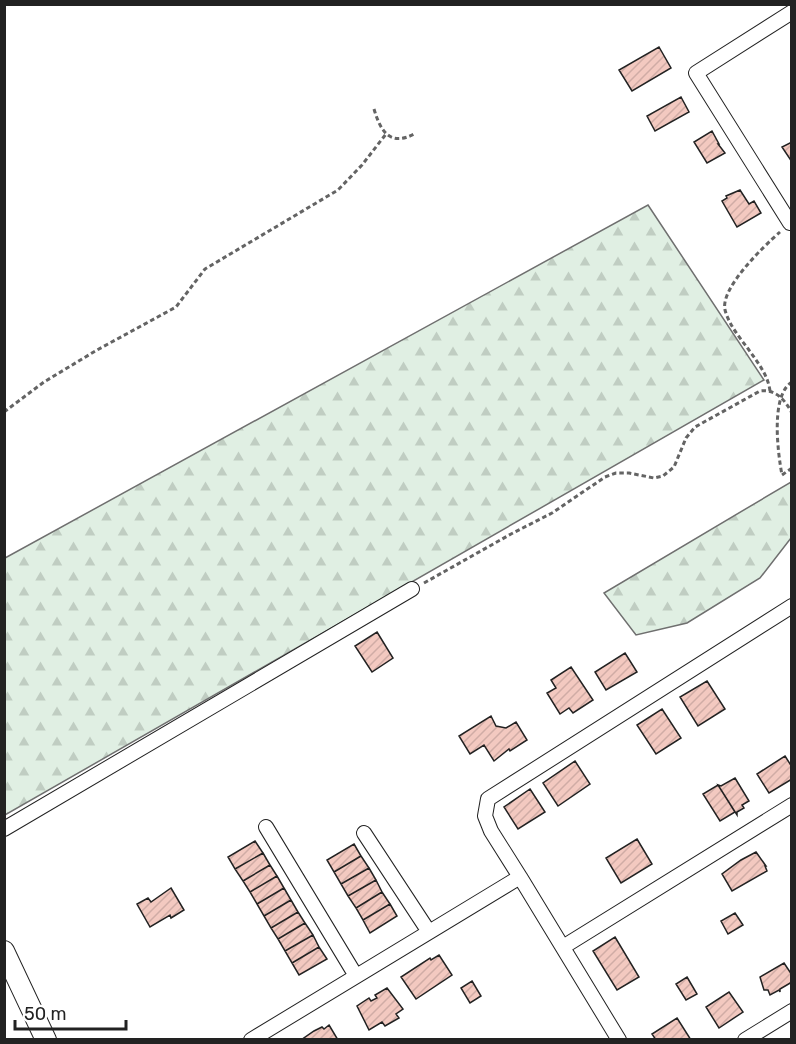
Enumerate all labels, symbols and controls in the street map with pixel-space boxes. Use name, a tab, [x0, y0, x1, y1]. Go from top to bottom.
scale bar	[15, 993, 126, 1031]
text: 50 m	[24, 1003, 67, 1025]

